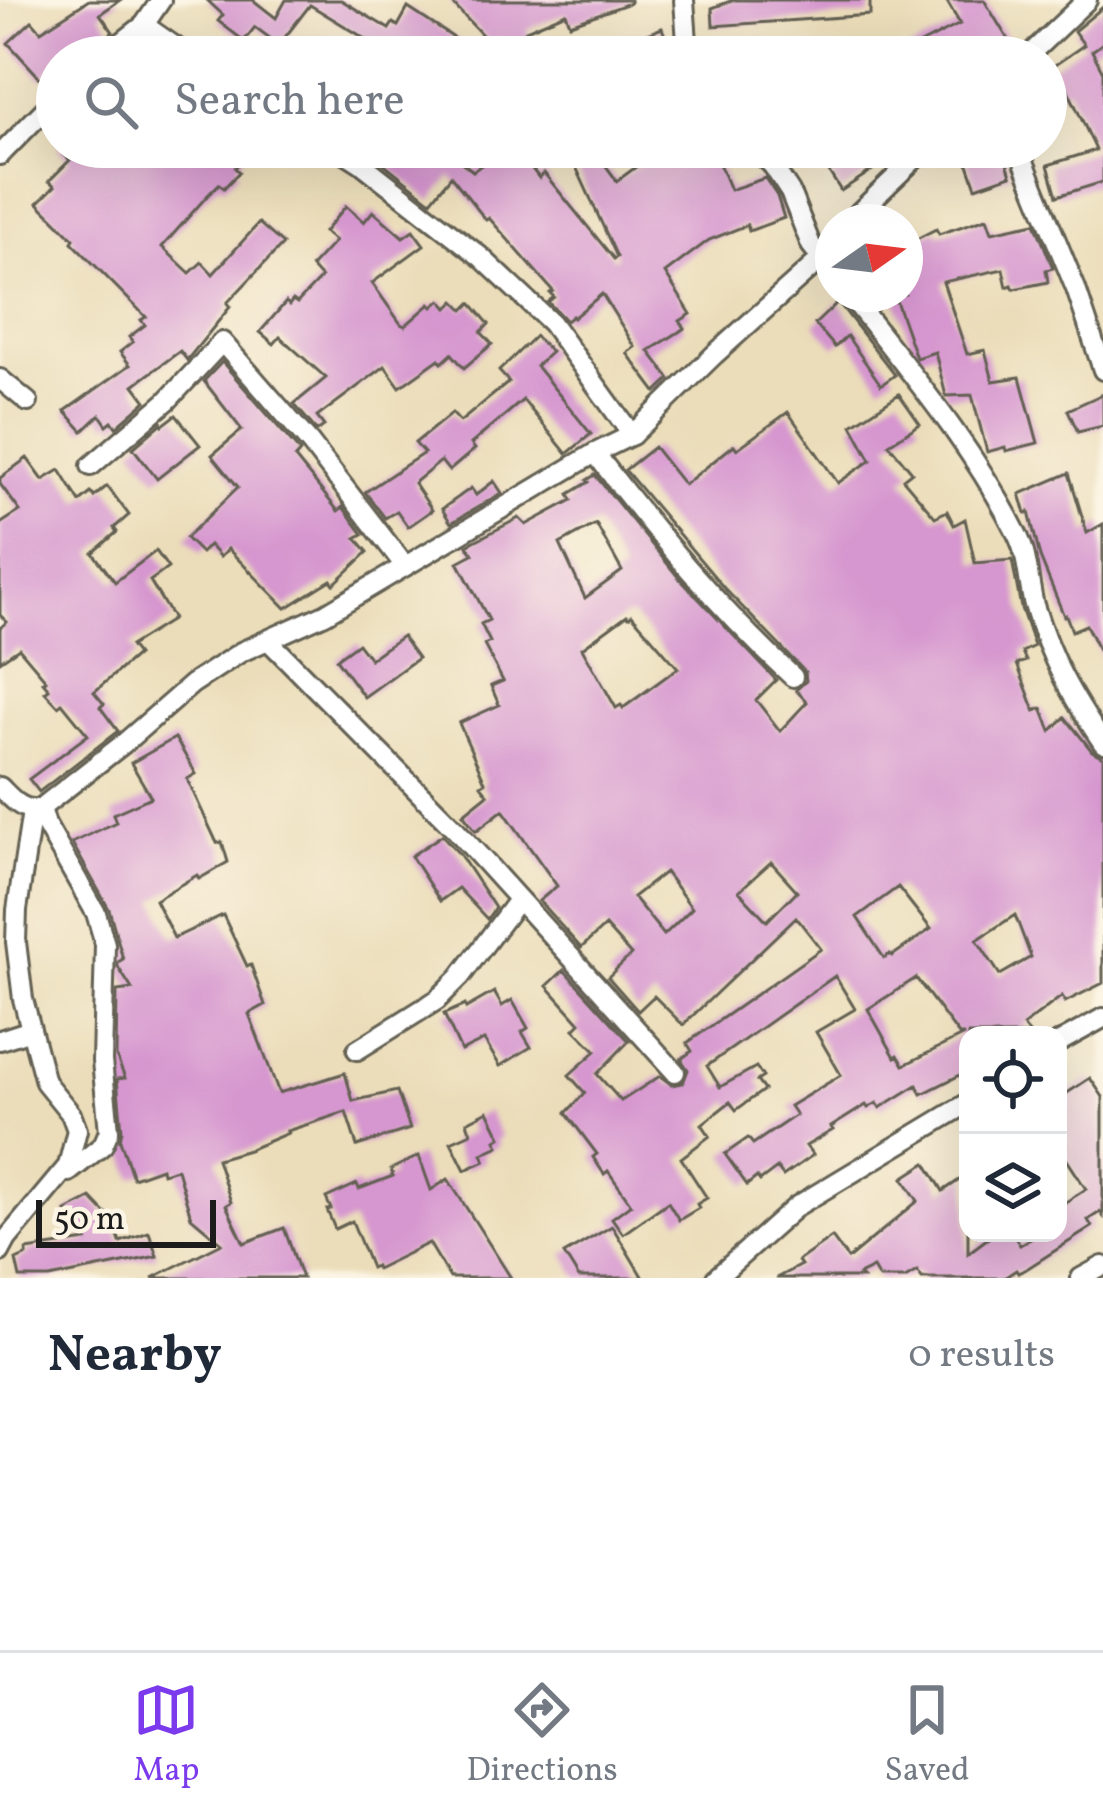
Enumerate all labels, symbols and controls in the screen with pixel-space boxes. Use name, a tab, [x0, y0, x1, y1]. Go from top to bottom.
search box	[36, 36, 1067, 168]
icon: search	[78, 69, 144, 135]
text: Search here	[174, 71, 405, 134]
north arrow	[815, 204, 923, 312]
map controls	[959, 1026, 1067, 1242]
button: locate	[959, 1026, 1067, 1134]
button: layers	[959, 1134, 1067, 1242]
scale bar	[36, 1194, 216, 1247]
text: 50 m	[54, 1198, 125, 1244]
text: Nearby	[48, 1321, 222, 1392]
text: 0 results	[908, 1329, 1055, 1383]
tab: Map	[133, 1677, 200, 1795]
tab: Directions	[466, 1677, 618, 1795]
tab: Saved	[885, 1677, 970, 1795]

